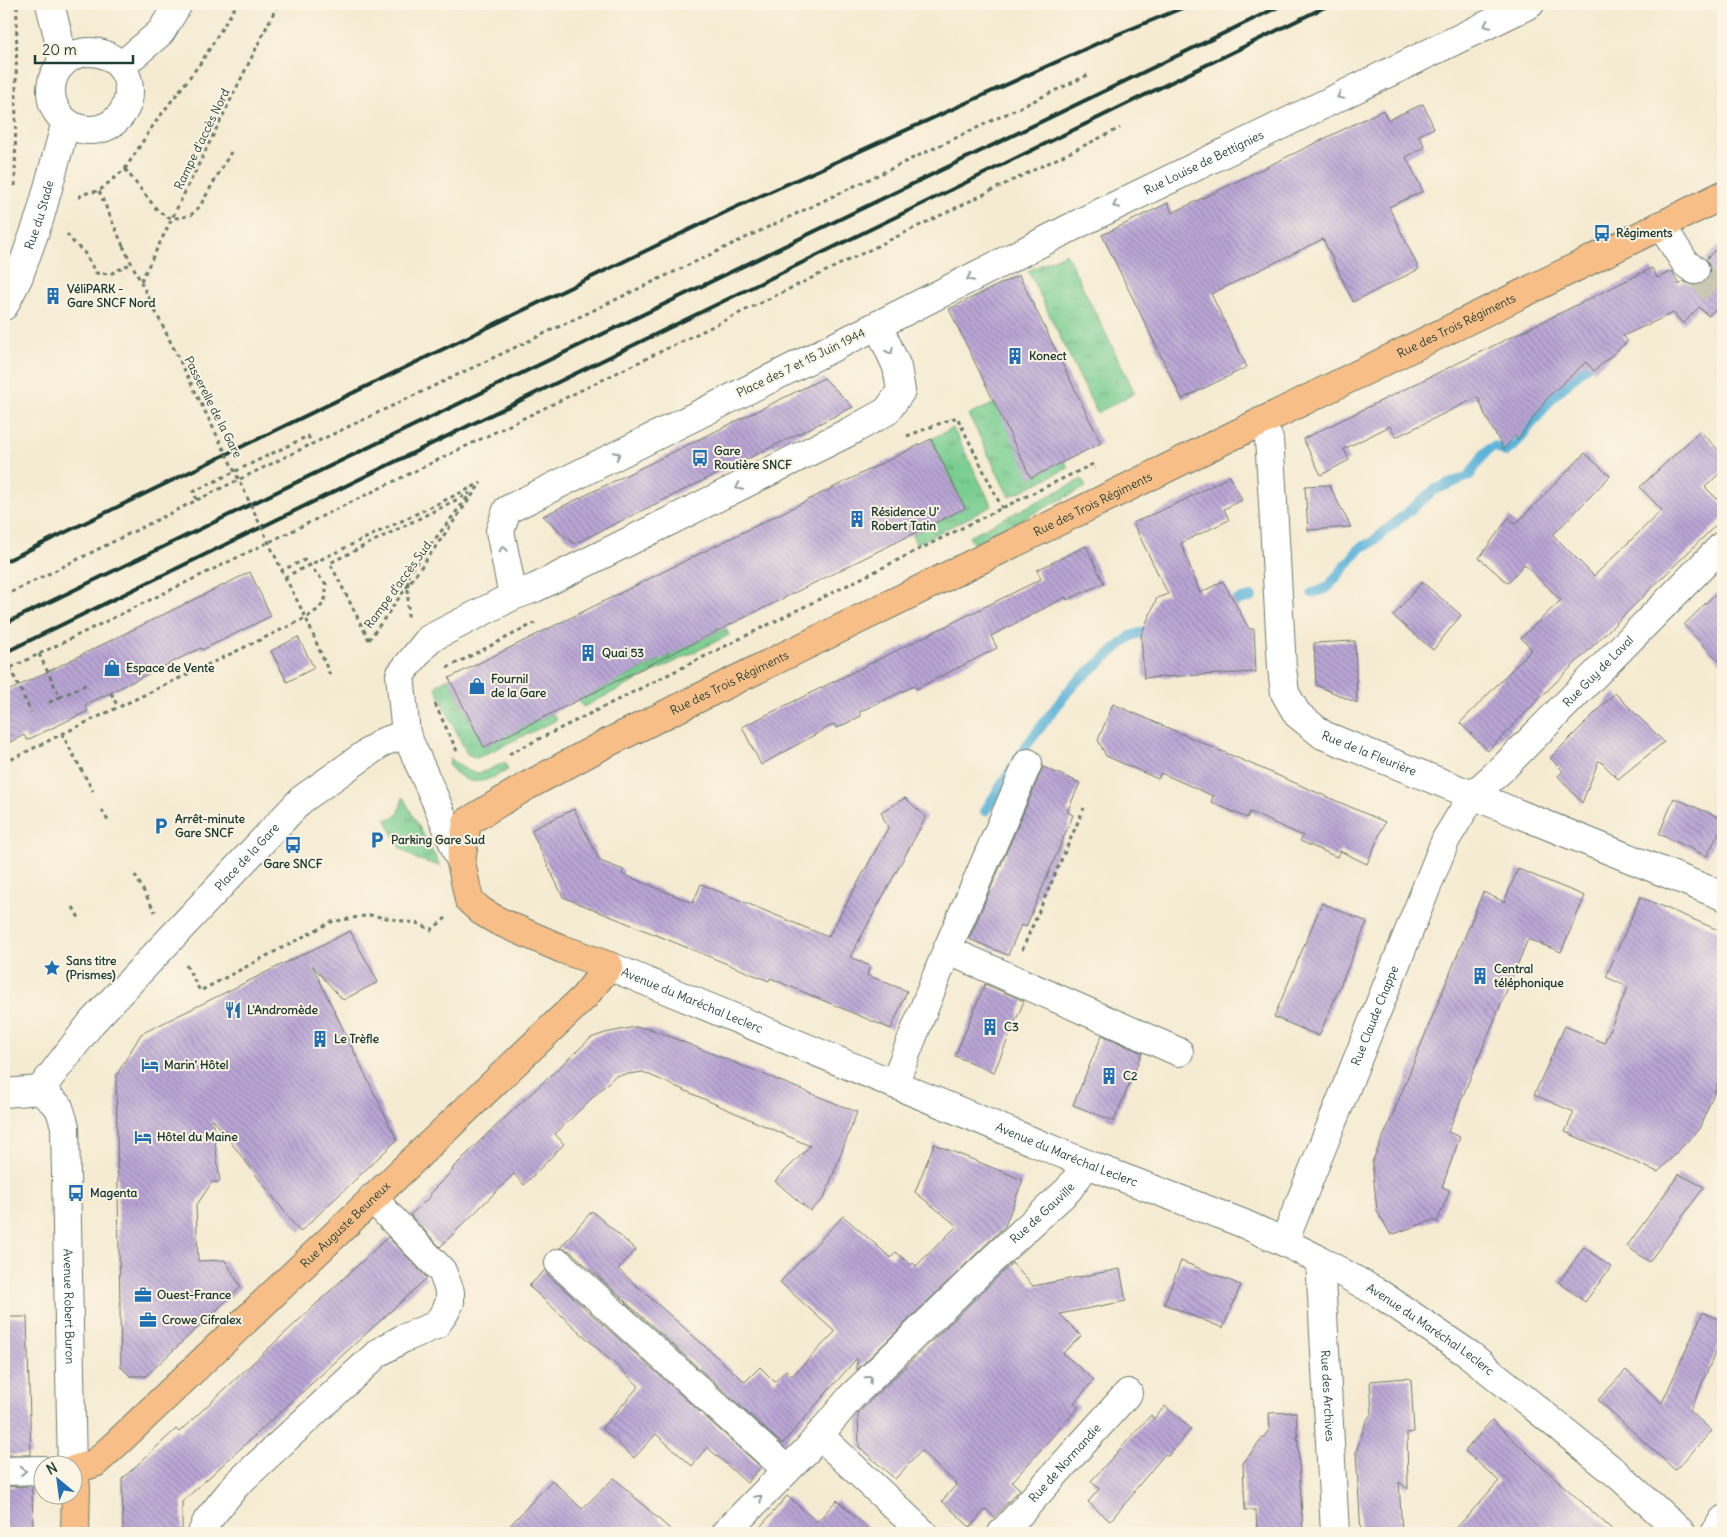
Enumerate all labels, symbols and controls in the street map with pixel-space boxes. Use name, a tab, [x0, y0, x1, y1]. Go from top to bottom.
one-way arrow	[1483, 19, 1492, 29]
scale bar	[35, 32, 132, 64]
text: 20 m	[42, 40, 77, 59]
street label: Rampe d'accès Nord	[171, 86, 233, 192]
one-way arrow	[1337, 90, 1346, 100]
street label: Rue Louise de Bettignies	[1141, 127, 1266, 198]
street label: Rue du Stade	[21, 179, 57, 251]
one-way arrow	[1112, 199, 1121, 209]
bus stop icon: Régiments	[1592, 223, 1612, 243]
place label: Régiments	[1616, 225, 1673, 241]
one-way arrow	[967, 272, 976, 282]
place label: VéliPARK - Gare SNCF Nord	[67, 281, 156, 310]
building icon: VéliPARK - Gare SNCF Nord	[43, 286, 63, 306]
street label: Rue des Trois Régiments	[1395, 290, 1518, 361]
street label: Place des 7 et 15 Juin 1944	[734, 325, 868, 400]
one-way arrow	[884, 346, 894, 355]
building icon: Konect	[1005, 346, 1025, 366]
place label: Konect	[1029, 348, 1068, 363]
street label: Passerelle de la Gare	[181, 353, 246, 460]
place label: Gare Routière SNCF	[714, 443, 792, 472]
bus stop icon: Gare Routière SNCF	[690, 448, 710, 468]
one-way arrow	[612, 451, 621, 461]
street label: Rue des Trois Régiments	[1031, 468, 1155, 539]
one-way arrow	[735, 481, 744, 491]
place label: Résidence U' Robert Tatin	[871, 504, 939, 533]
building icon: Résidence U' Robert Tatin	[847, 509, 867, 529]
street label: Rampe d'accès Sud	[361, 538, 434, 631]
one-way arrow	[498, 544, 508, 553]
street label: Rue Guy de Laval	[1560, 632, 1636, 710]
building icon: Quai 53	[578, 643, 598, 663]
place label: Quai 53	[602, 645, 644, 660]
street label: Rue des Trois Régiments	[667, 647, 791, 718]
shop icon: Espace de Vente	[102, 658, 122, 678]
place label: Espace de Vente	[126, 660, 215, 676]
place label: Fournil de la Gare	[491, 671, 547, 700]
shop icon: Fournil de la Gare	[467, 676, 487, 696]
street label: Rue de la Fleurière	[1320, 727, 1419, 779]
place label: Arrêt-minute Gare SNCF	[175, 811, 245, 840]
parking icon: Arrêt-minute Gare SNCF	[151, 816, 171, 836]
street label: Place de la Gare	[211, 820, 282, 894]
parking icon: Parking Gare Sud	[367, 830, 387, 850]
place label: Parking Gare Sud	[391, 832, 485, 848]
bus stop icon: Gare SNCF	[283, 835, 303, 855]
place label: Gare SNCF	[264, 856, 323, 871]
place label: Sans titre (Prismes)	[66, 953, 117, 983]
place icon: Sans titre (Prismes)	[42, 958, 62, 978]
place label: Central téléphonique	[1493, 961, 1564, 991]
street label: Rue Claude Chappe	[1348, 963, 1401, 1068]
street label: Avenue du Maréchal Leclerc	[619, 964, 765, 1036]
building icon: Central téléphonique	[1470, 966, 1490, 986]
restaurant icon: L'Andromède	[223, 1000, 243, 1020]
place label: L'Andromède	[247, 1002, 319, 1017]
building icon: C3	[980, 1017, 1000, 1037]
place label: C3	[1004, 1019, 1019, 1034]
building icon: Le Trèfle	[310, 1029, 330, 1049]
place label: Le Trèfle	[334, 1031, 380, 1046]
hotel icon: Marin' Hôtel	[140, 1055, 160, 1075]
place label: Marin' Hôtel	[164, 1057, 229, 1072]
building icon: C2	[1099, 1066, 1119, 1086]
place label: C2	[1123, 1068, 1138, 1083]
street label: Avenue du Maréchal Leclerc	[993, 1119, 1140, 1190]
hotel icon: Hôtel du Maine	[133, 1127, 153, 1147]
place label: Hôtel du Maine	[157, 1129, 238, 1144]
street label: Rue Auguste Beuneux	[297, 1178, 393, 1271]
street label: Rue de Gauville	[1007, 1180, 1078, 1247]
bus stop icon: Magenta	[66, 1183, 86, 1203]
place label: Magenta	[90, 1185, 138, 1201]
street label: Avenue Robert Buron	[60, 1249, 78, 1365]
street label: Avenue du Maréchal Leclerc	[1364, 1280, 1497, 1378]
office icon: Ouest-France	[133, 1285, 153, 1305]
place label: Ouest-France	[157, 1287, 232, 1302]
office icon: Crowe Cifralex	[138, 1310, 158, 1330]
place label: Crowe Cifralex	[162, 1312, 241, 1327]
street label: Rue des Archives	[1318, 1350, 1338, 1442]
one-way arrow	[864, 1376, 873, 1385]
street label: Rue de Normandie	[1025, 1420, 1104, 1505]
north arrow	[32, 1454, 82, 1504]
text: N	[43, 1458, 60, 1479]
one-way arrow	[20, 1466, 27, 1476]
one-way arrow	[754, 1495, 763, 1504]

